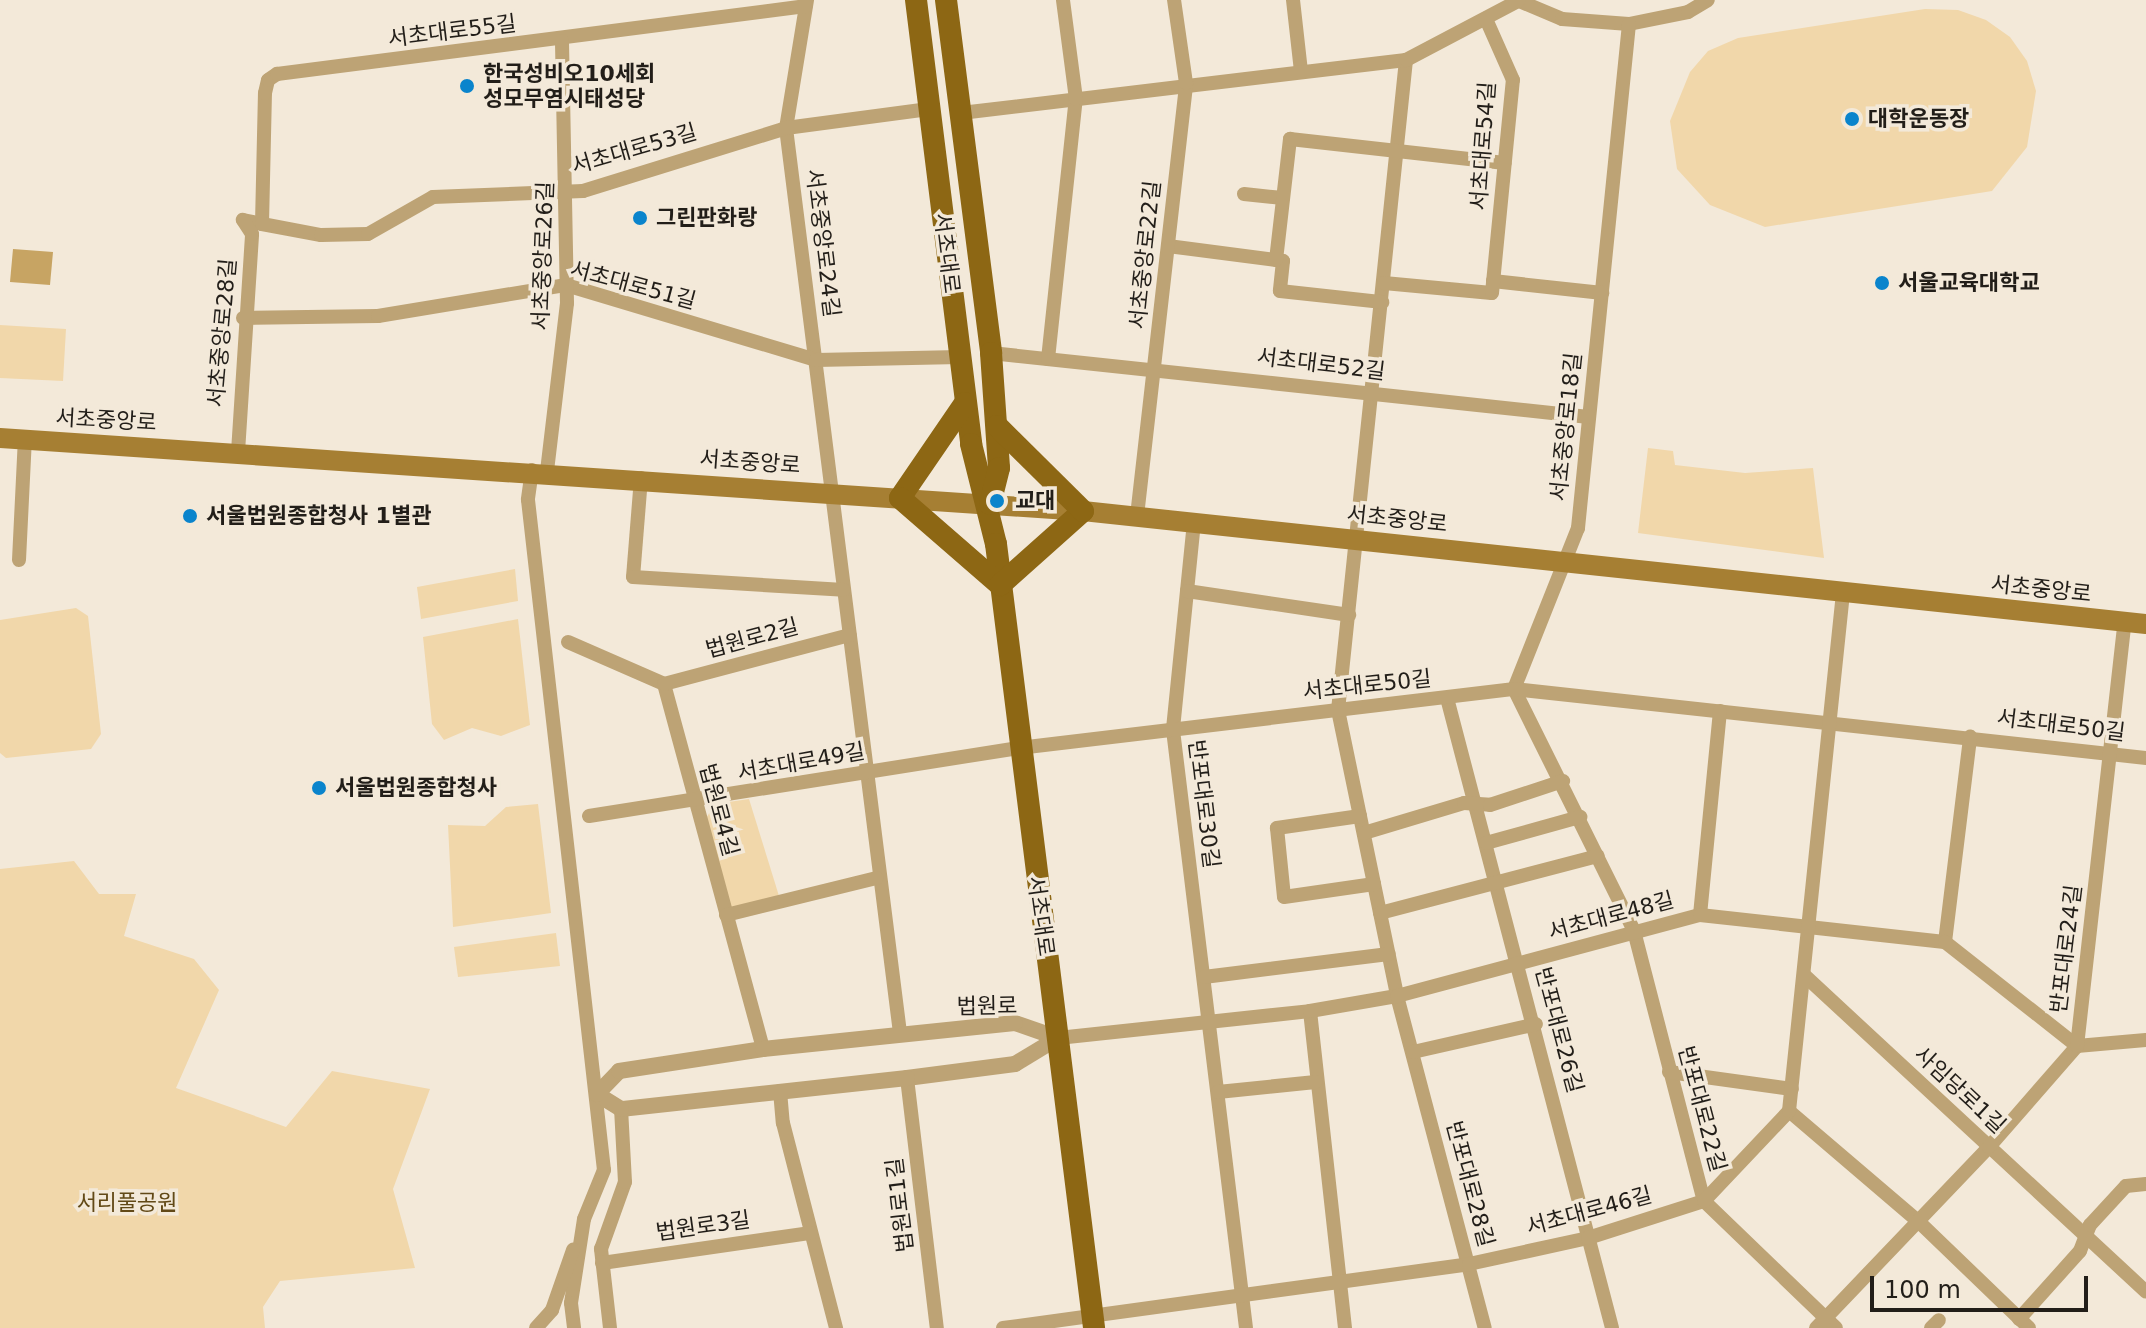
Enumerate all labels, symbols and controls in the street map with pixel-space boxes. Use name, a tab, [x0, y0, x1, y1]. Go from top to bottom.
street label: 서초대로55길	[386, 10, 518, 52]
place label: 한국성비오10세회 성모무염시태성당	[483, 60, 655, 112]
marker: 한국성비오10세회 성모무염시태성당	[458, 77, 476, 95]
street label: 서초대로54길	[1465, 81, 1501, 211]
place label: 대학운동장	[1868, 106, 1969, 132]
marker: 대학운동장	[1843, 110, 1861, 128]
street label: 서초대로53길	[568, 119, 700, 179]
street label: 서초중앙로24길	[801, 167, 845, 319]
street label: 서초중앙로22길	[1124, 179, 1166, 331]
street label: 서초중앙로26길	[527, 181, 559, 331]
place label: 그린판화랑	[656, 205, 757, 231]
marker: 그린판화랑	[631, 209, 649, 227]
street label: 서초대로	[929, 211, 965, 295]
street label: 서초대로51길	[567, 256, 699, 314]
street label: 서초중앙로28길	[202, 257, 242, 409]
place label: 서울교육대학교	[1898, 270, 2040, 296]
marker: 서울교육대학교	[1873, 274, 1891, 292]
street label: 서초대로52길	[1255, 343, 1387, 385]
street label: 서초중앙로18길	[1545, 351, 1587, 503]
street label: 서초중앙로	[55, 404, 157, 436]
street label: 서초중앙로	[699, 445, 801, 479]
place label: 교대	[1015, 488, 1055, 514]
marker: 교대	[986, 490, 1008, 512]
street label: 서초중앙로	[1345, 501, 1449, 537]
place label: 서울법원종합청사 1별관	[206, 503, 431, 529]
marker: 서울법원종합청사 1별관	[181, 507, 199, 525]
street label: 서초중앙로	[1989, 571, 2093, 607]
street label: 법원로2길	[703, 613, 801, 663]
street label: 서초대로50길	[1301, 665, 1433, 705]
street label: 서초대로50길	[1995, 704, 2127, 746]
street label: 서초대로49길	[735, 738, 867, 786]
street label: 반포대로30길	[1183, 738, 1225, 870]
street label: 법원로4길	[694, 761, 744, 859]
place label: 서울법원종합청사	[335, 775, 497, 801]
marker: 서울법원종합청사	[310, 779, 328, 797]
street label: 서초대로	[1022, 874, 1060, 958]
street label: 반포대로24길	[2045, 883, 2087, 1015]
street label: 서초대로48길	[1545, 887, 1677, 945]
street label: 반포대로26길	[1530, 964, 1588, 1096]
street label: 법원로	[956, 992, 1018, 1020]
street label: 사임당로1길	[1909, 1041, 2011, 1139]
street label: 반포대로22길	[1673, 1043, 1731, 1175]
street label: 반포대로28길	[1441, 1118, 1499, 1250]
street label: 법원로1길	[881, 1156, 919, 1254]
street label: 서초대로46길	[1523, 1182, 1655, 1240]
park label: 서리풀공원	[76, 1190, 178, 1216]
street label: 법원로3길	[654, 1206, 752, 1246]
scale bar	[1874, 1260, 2092, 1310]
text: 100 m	[1884, 1276, 1961, 1304]

